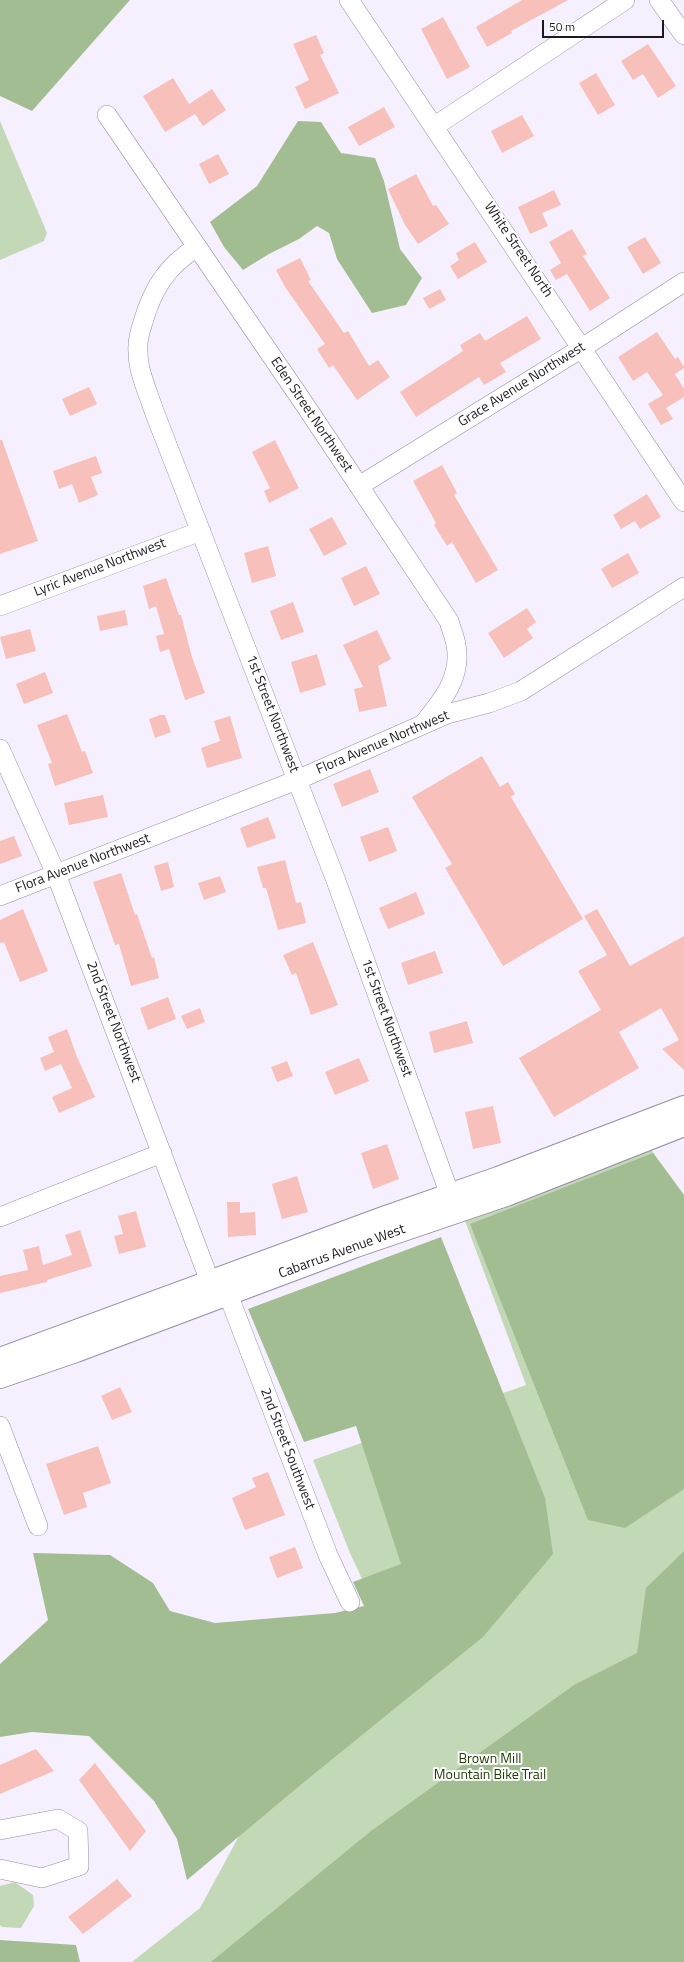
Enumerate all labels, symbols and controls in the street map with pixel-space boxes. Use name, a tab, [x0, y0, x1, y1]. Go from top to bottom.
scale bar	[544, 12, 666, 38]
text: 50 m	[549, 17, 575, 36]
street label: White Street North	[480, 199, 556, 301]
street label: Grace Avenue Northwest	[455, 339, 589, 431]
street label: Eden Street Northwest	[266, 354, 356, 476]
street label: Lyric Avenue Northwest	[32, 535, 168, 601]
street label: 1st Street Northwest	[242, 653, 302, 775]
street label: Flora Avenue Northwest	[314, 707, 452, 779]
street label: Flora Avenue Northwest	[13, 831, 153, 897]
street label: 1st Street Northwest	[357, 957, 415, 1079]
street label: 2nd Street Northwest	[82, 959, 144, 1085]
street label: Cabarrus Avenue West	[277, 1221, 407, 1283]
street label: 2nd Street Southwest	[256, 1386, 318, 1512]
park label: Brown Mill Mountain Bike Trail	[434, 1752, 546, 1784]

